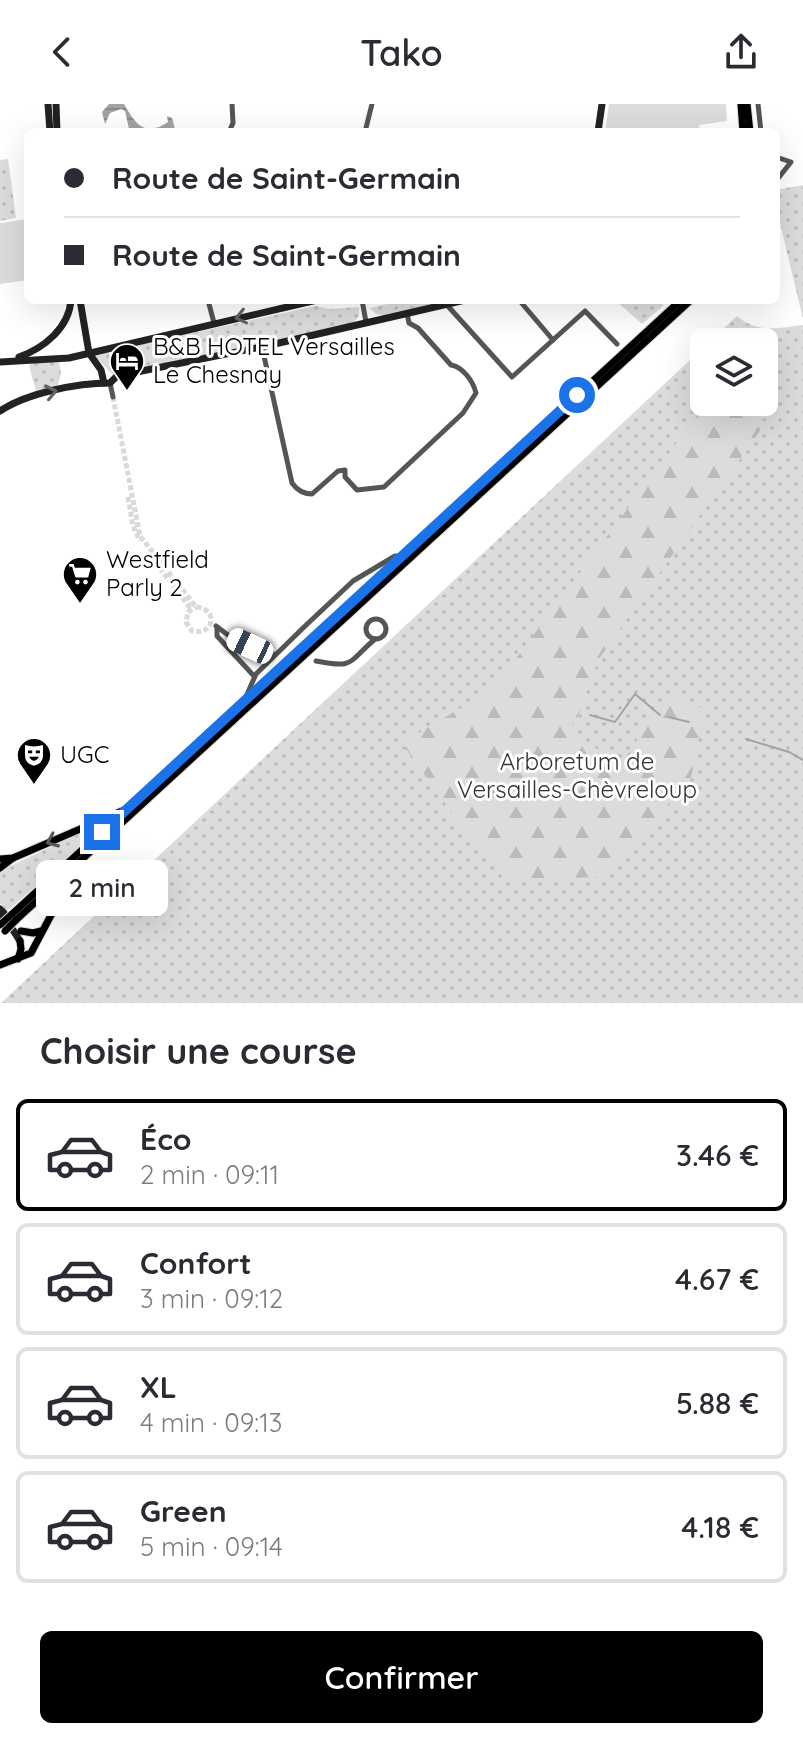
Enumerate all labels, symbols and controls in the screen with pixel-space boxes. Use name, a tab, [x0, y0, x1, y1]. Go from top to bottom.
icon: back	[40, 30, 84, 74]
text: Tako	[360, 30, 443, 75]
icon: share	[719, 30, 763, 74]
text: Route de Saint-Germain	[112, 159, 461, 197]
text: Route de Saint-Germain	[112, 236, 461, 274]
one-way arrow	[234, 308, 248, 325]
map controls	[690, 328, 778, 416]
button: layers	[690, 328, 778, 416]
place label: B&B HOTEL Versailles Le Chesnay	[153, 331, 395, 389]
hotel icon: B&B HOTEL Versailles Le Chesnay	[108, 342, 146, 392]
route start	[559, 377, 595, 413]
one-way arrow	[43, 384, 57, 401]
place label: Westfield Parly 2	[106, 544, 209, 602]
supermarket icon: Westfield Parly 2	[61, 555, 99, 605]
car	[223, 625, 277, 667]
theatre icon: UGC	[15, 736, 53, 786]
place label: UGC	[60, 739, 109, 769]
park label: Arboretum de Versailles-Chèvreloup	[457, 746, 697, 804]
route end	[84, 814, 120, 850]
one-way arrow	[46, 832, 60, 848]
callout: 2 min	[36, 860, 168, 916]
text: 2 min	[68, 871, 136, 904]
text: Choisir une course	[40, 1028, 357, 1073]
icon: car	[44, 1119, 116, 1191]
text: Éco	[140, 1120, 191, 1158]
text: 3.46 €	[676, 1136, 759, 1174]
text: 2 min · 09:11	[140, 1158, 279, 1191]
icon: car	[44, 1243, 116, 1315]
text: Confort	[140, 1244, 252, 1282]
text: 4.67 €	[675, 1260, 759, 1298]
text: 3 min · 09:12	[140, 1282, 283, 1315]
icon: car	[44, 1367, 116, 1439]
text: XL	[140, 1368, 177, 1406]
text: 5.88 €	[676, 1384, 759, 1422]
text: 4 min · 09:13	[140, 1406, 282, 1439]
icon: car	[44, 1491, 116, 1563]
text: Green	[140, 1492, 227, 1530]
text: 4.18 €	[681, 1508, 759, 1546]
text: 5 min · 09:14	[140, 1530, 283, 1563]
button: Confirmer	[40, 1631, 763, 1723]

